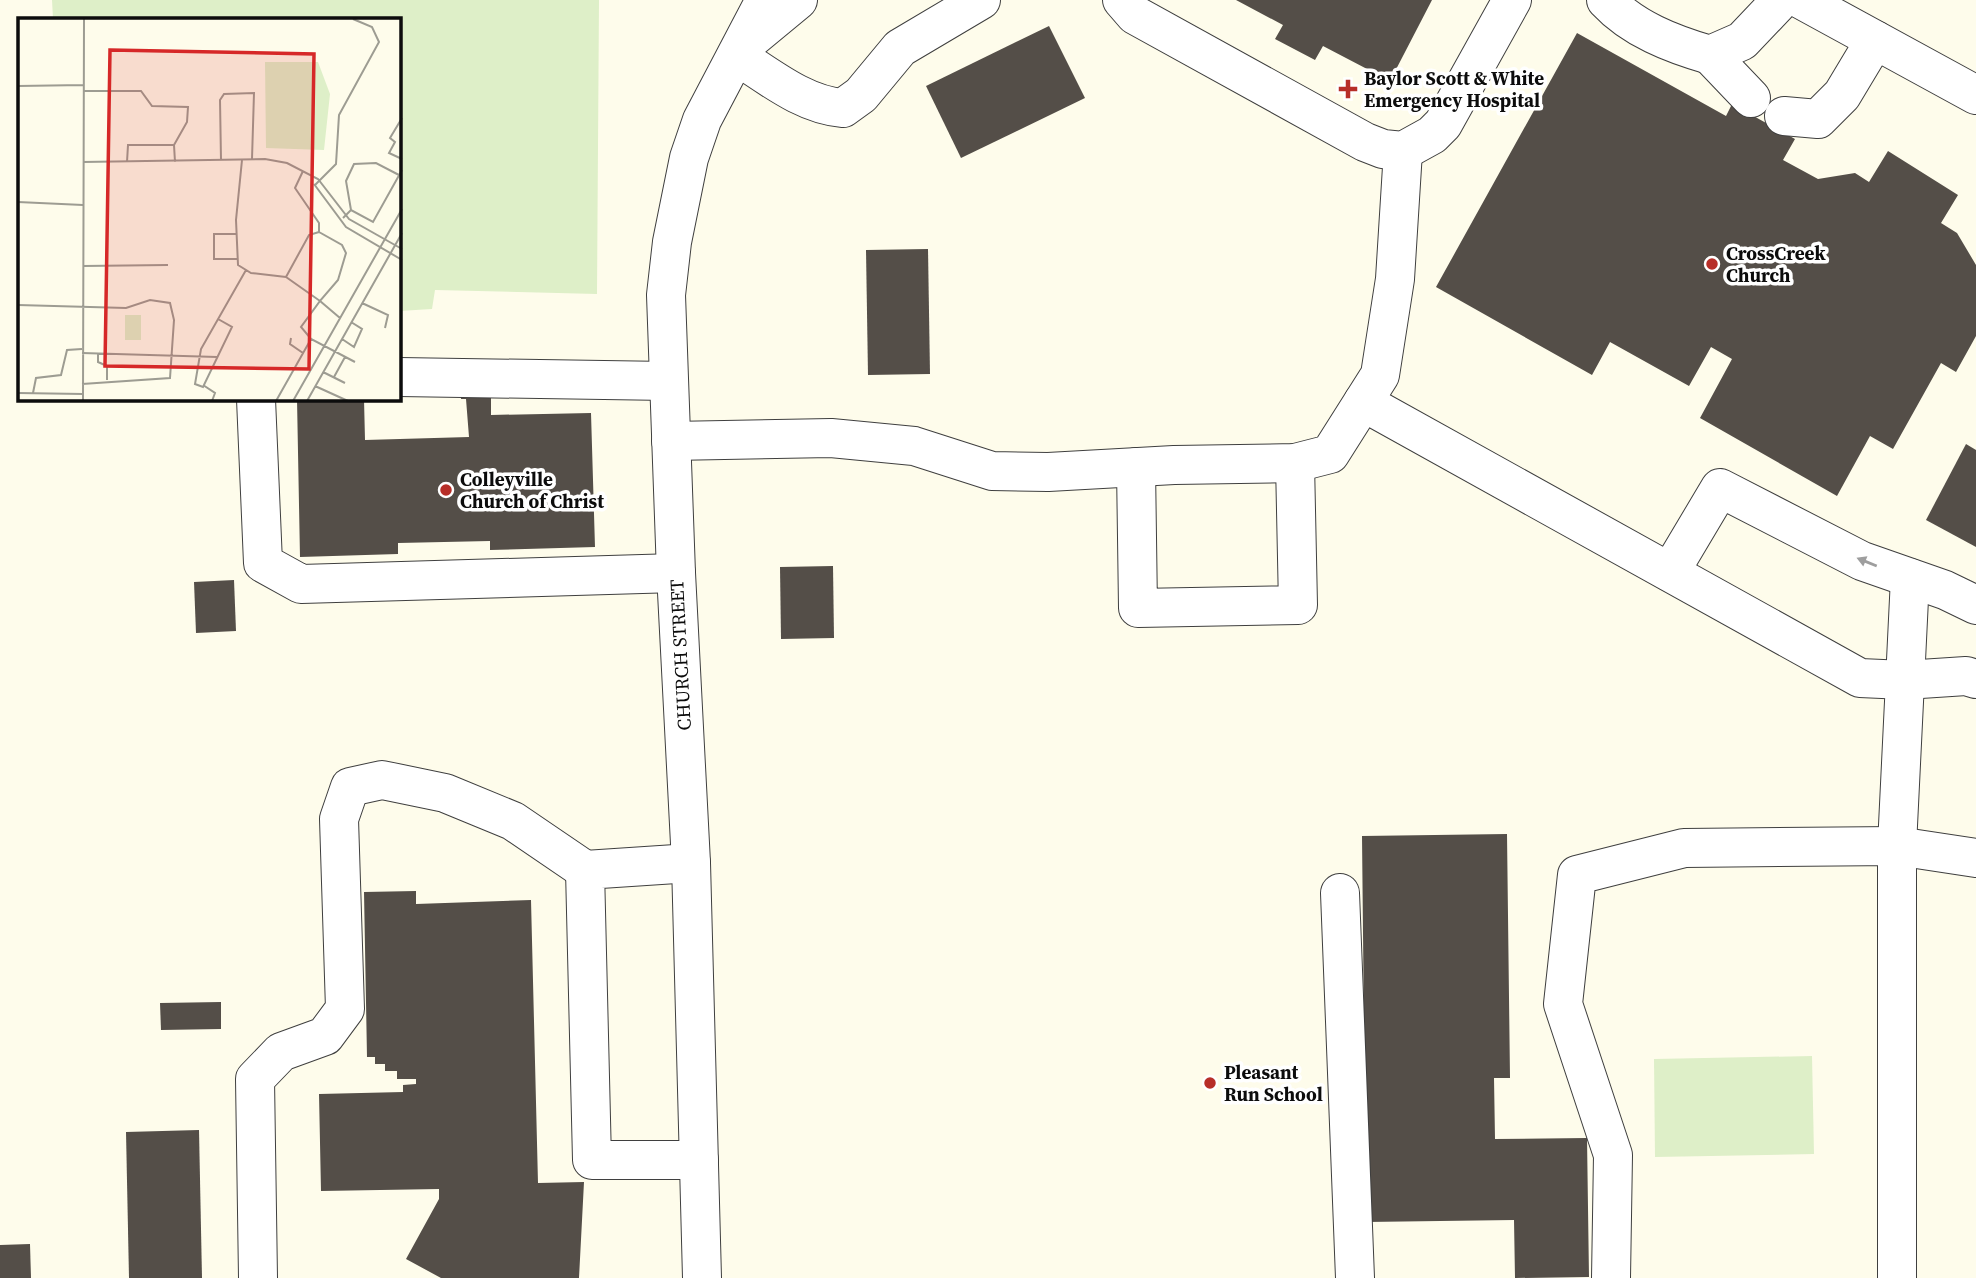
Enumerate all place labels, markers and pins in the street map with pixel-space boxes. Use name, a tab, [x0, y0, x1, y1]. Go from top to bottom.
place label: Baylor Scott & White Emergency Hospital	[1364, 65, 1544, 113]
marker: Baylor Scott & White Emergency Hospital	[1338, 79, 1358, 99]
place label: CrossCreek Church	[1726, 240, 1826, 288]
marker: CrossCreek Church	[1704, 256, 1720, 272]
place label: Colleyville Church of Christ	[460, 466, 604, 514]
marker: Colleyville Church of Christ	[438, 482, 454, 498]
place label: Pleasant Run School	[1224, 1059, 1323, 1107]
marker: Pleasant Run School	[1202, 1075, 1218, 1091]

